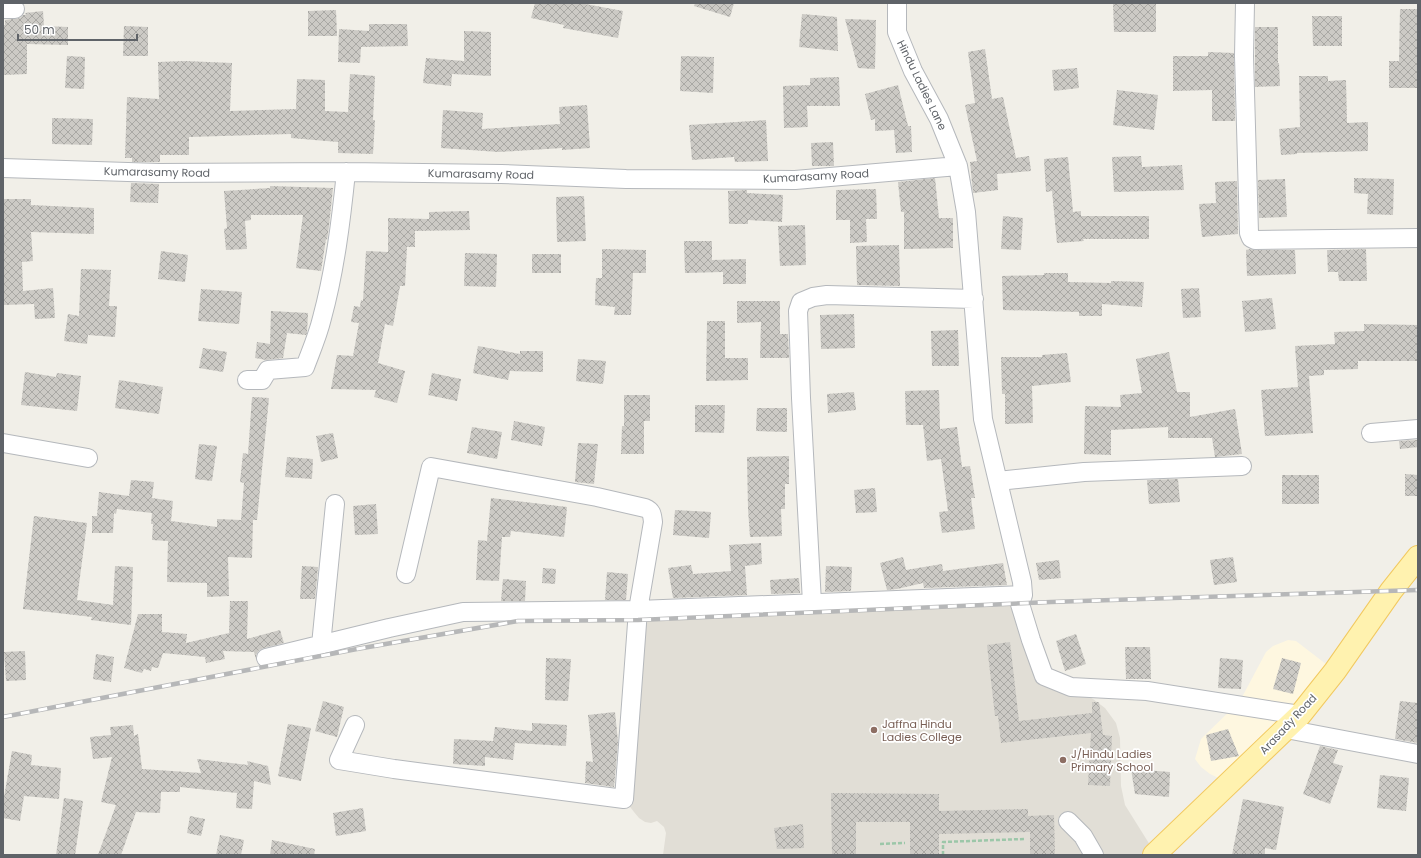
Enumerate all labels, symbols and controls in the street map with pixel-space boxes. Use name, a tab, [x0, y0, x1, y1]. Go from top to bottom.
scale bar	[18, 16, 137, 42]
text: 50 m	[24, 21, 55, 38]
street label: Hindu Ladies Lane	[893, 37, 951, 133]
street label: Kumarasamy Road	[104, 163, 210, 181]
street label: Kumarasamy Road	[428, 165, 534, 183]
street label: Kumarasamy Road	[763, 165, 869, 187]
street label: Arasady Road	[1256, 690, 1320, 758]
place label: Jaffna Hindu Ladies College	[882, 716, 962, 745]
marker: Jaffna Hindu Ladies College	[869, 725, 879, 735]
place label: J/Hindu Ladies Primary School	[1071, 746, 1153, 775]
marker: J/Hindu Ladies Primary School	[1058, 755, 1068, 765]

